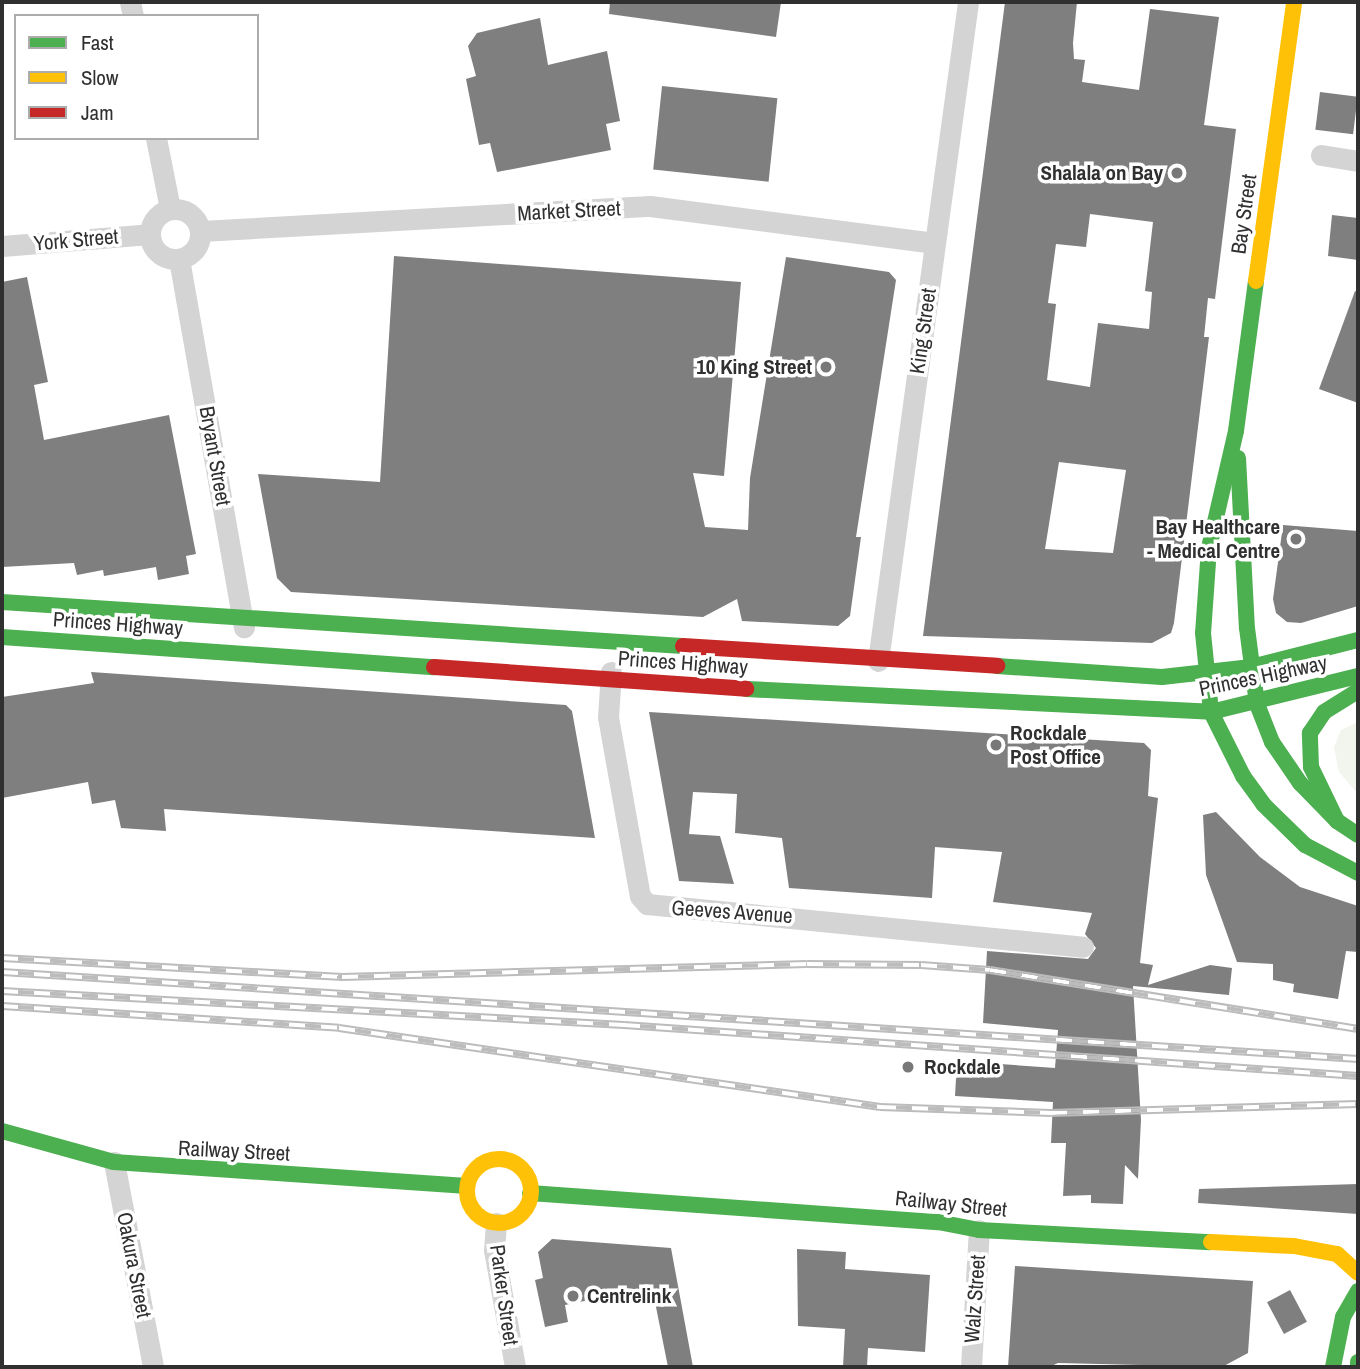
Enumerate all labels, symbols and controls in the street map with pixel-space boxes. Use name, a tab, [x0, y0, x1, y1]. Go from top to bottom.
legend	[14, 14, 259, 140]
text: Fast	[81, 28, 114, 57]
text: Slow	[81, 63, 118, 92]
text: Jam	[81, 98, 114, 127]
place label: Shalala on Bay	[1040, 160, 1163, 186]
marker: Shalala on Bay	[1169, 165, 1185, 181]
street label: Bay Street	[1226, 172, 1262, 256]
street label: Market Street	[517, 196, 621, 226]
street label: York Street	[33, 224, 119, 256]
street label: King Street	[905, 287, 941, 375]
place label: 10 King Street	[696, 354, 812, 380]
marker: 10 King Street	[818, 359, 834, 375]
street label: Bryant Street	[194, 404, 236, 508]
place label: Bay Healthcare - Medical Centre	[1147, 514, 1280, 564]
marker: Bay Healthcare - Medical Centre	[1286, 529, 1306, 549]
street label: Princes Highway	[52, 607, 184, 641]
street label: Princes Highway	[617, 646, 749, 680]
street label: Princes Highway	[1197, 650, 1329, 702]
place label: Rockdale Post Office	[1010, 720, 1101, 770]
marker: Rockdale Post Office	[988, 737, 1004, 753]
street label: Geeves Avenue	[670, 895, 794, 929]
place label: Rockdale	[924, 1054, 1001, 1080]
marker: Rockdale	[898, 1057, 918, 1077]
street label: Railway Street	[177, 1135, 291, 1167]
street label: Railway Street	[894, 1186, 1008, 1222]
street label: Oakura Street	[111, 1210, 157, 1320]
street label: Parker Street	[484, 1243, 524, 1347]
street label: Walz Street	[959, 1254, 991, 1344]
place label: Centrelink	[587, 1283, 671, 1309]
marker: Centrelink	[565, 1288, 581, 1304]

